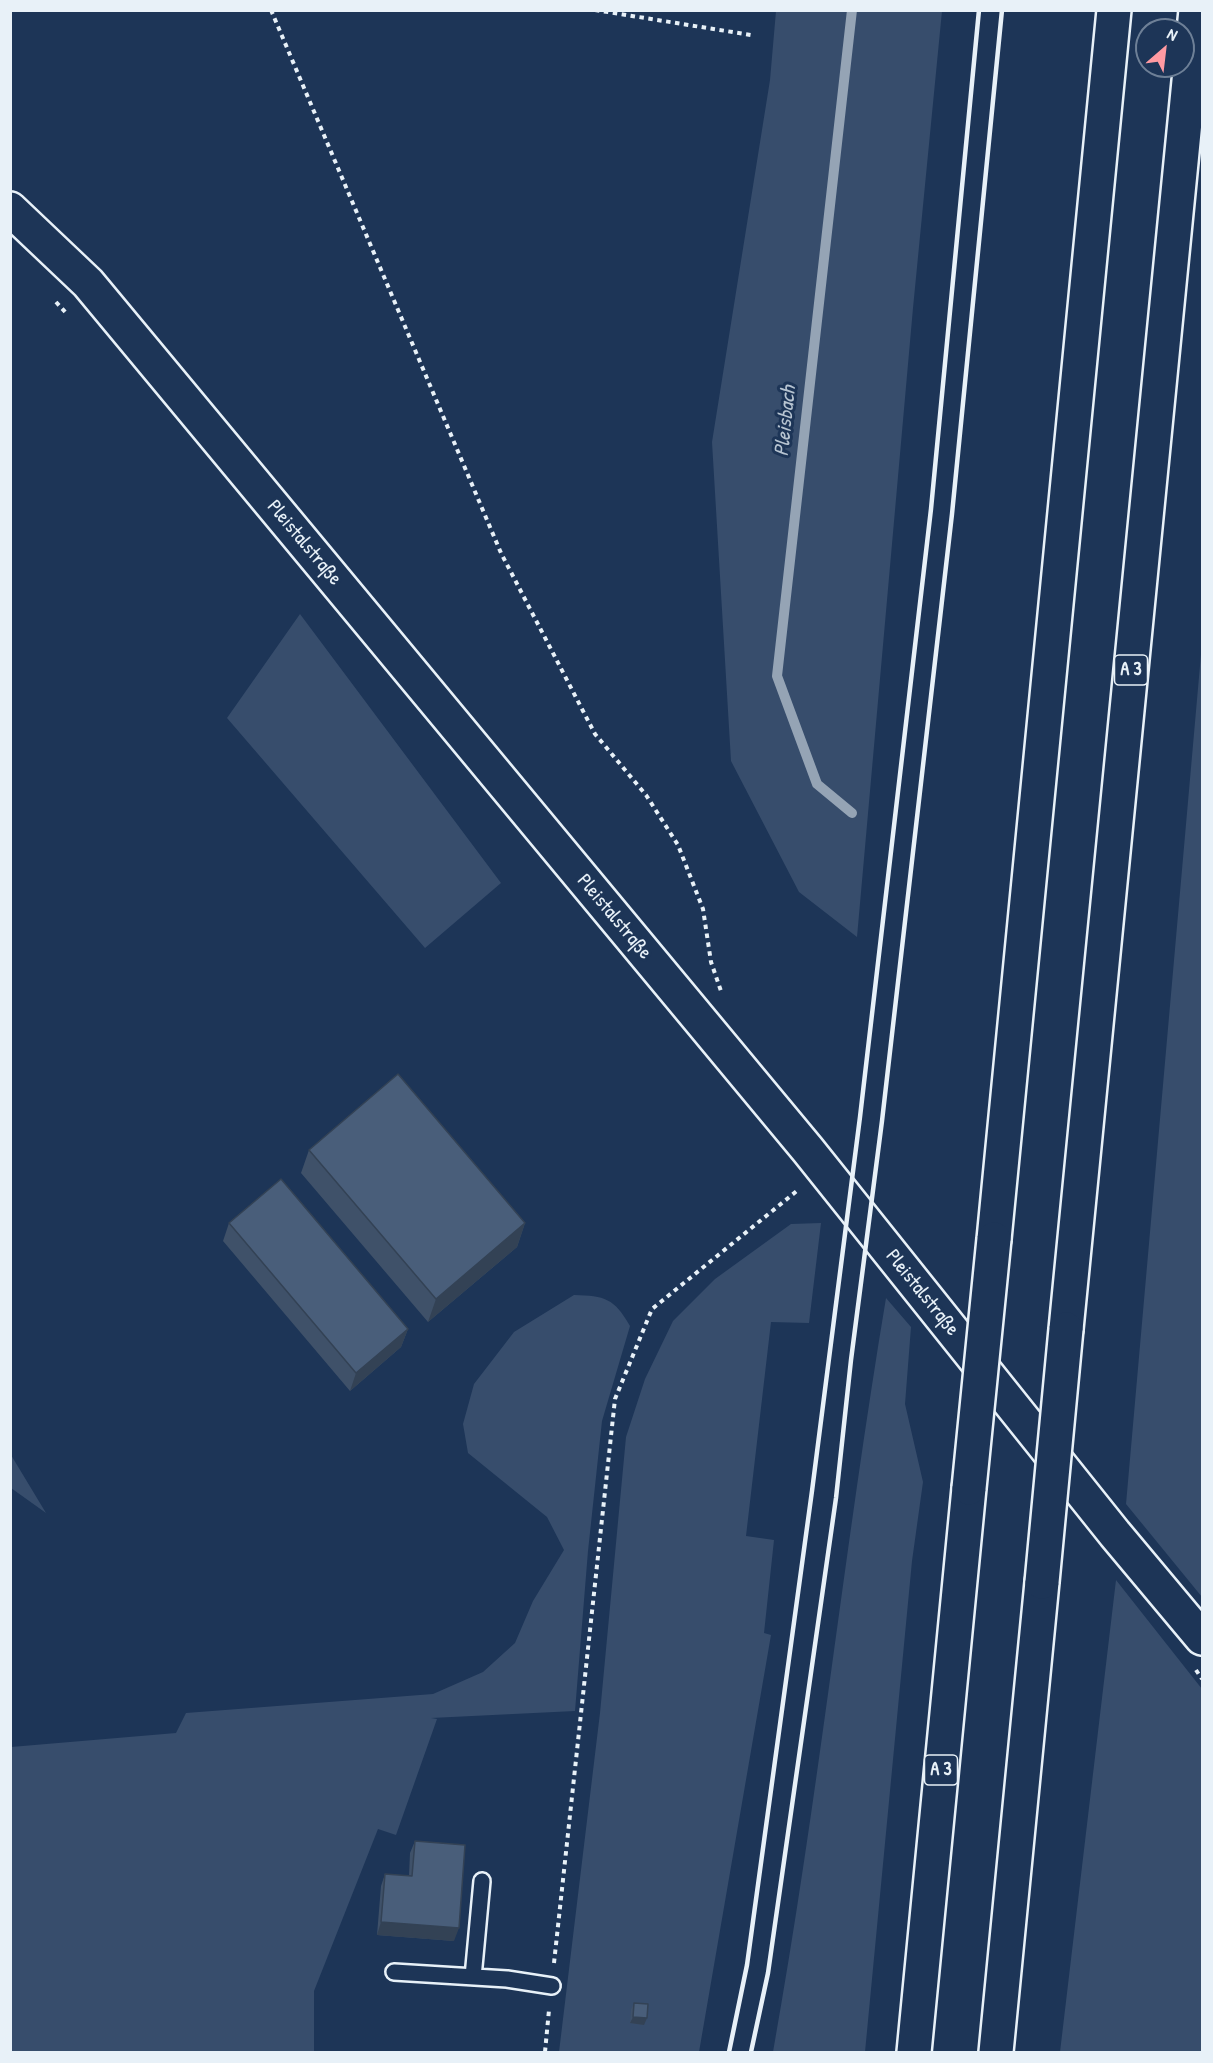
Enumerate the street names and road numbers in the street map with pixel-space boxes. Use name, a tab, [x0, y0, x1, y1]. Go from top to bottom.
street label: Pleistalstraße	[261, 496, 347, 590]
road number: A 3	[1114, 655, 1148, 685]
street label: Pleistalstraße	[571, 870, 657, 964]
street label: Pleistalstraße	[880, 1245, 964, 1341]
road number: A 3	[924, 1755, 958, 1785]

